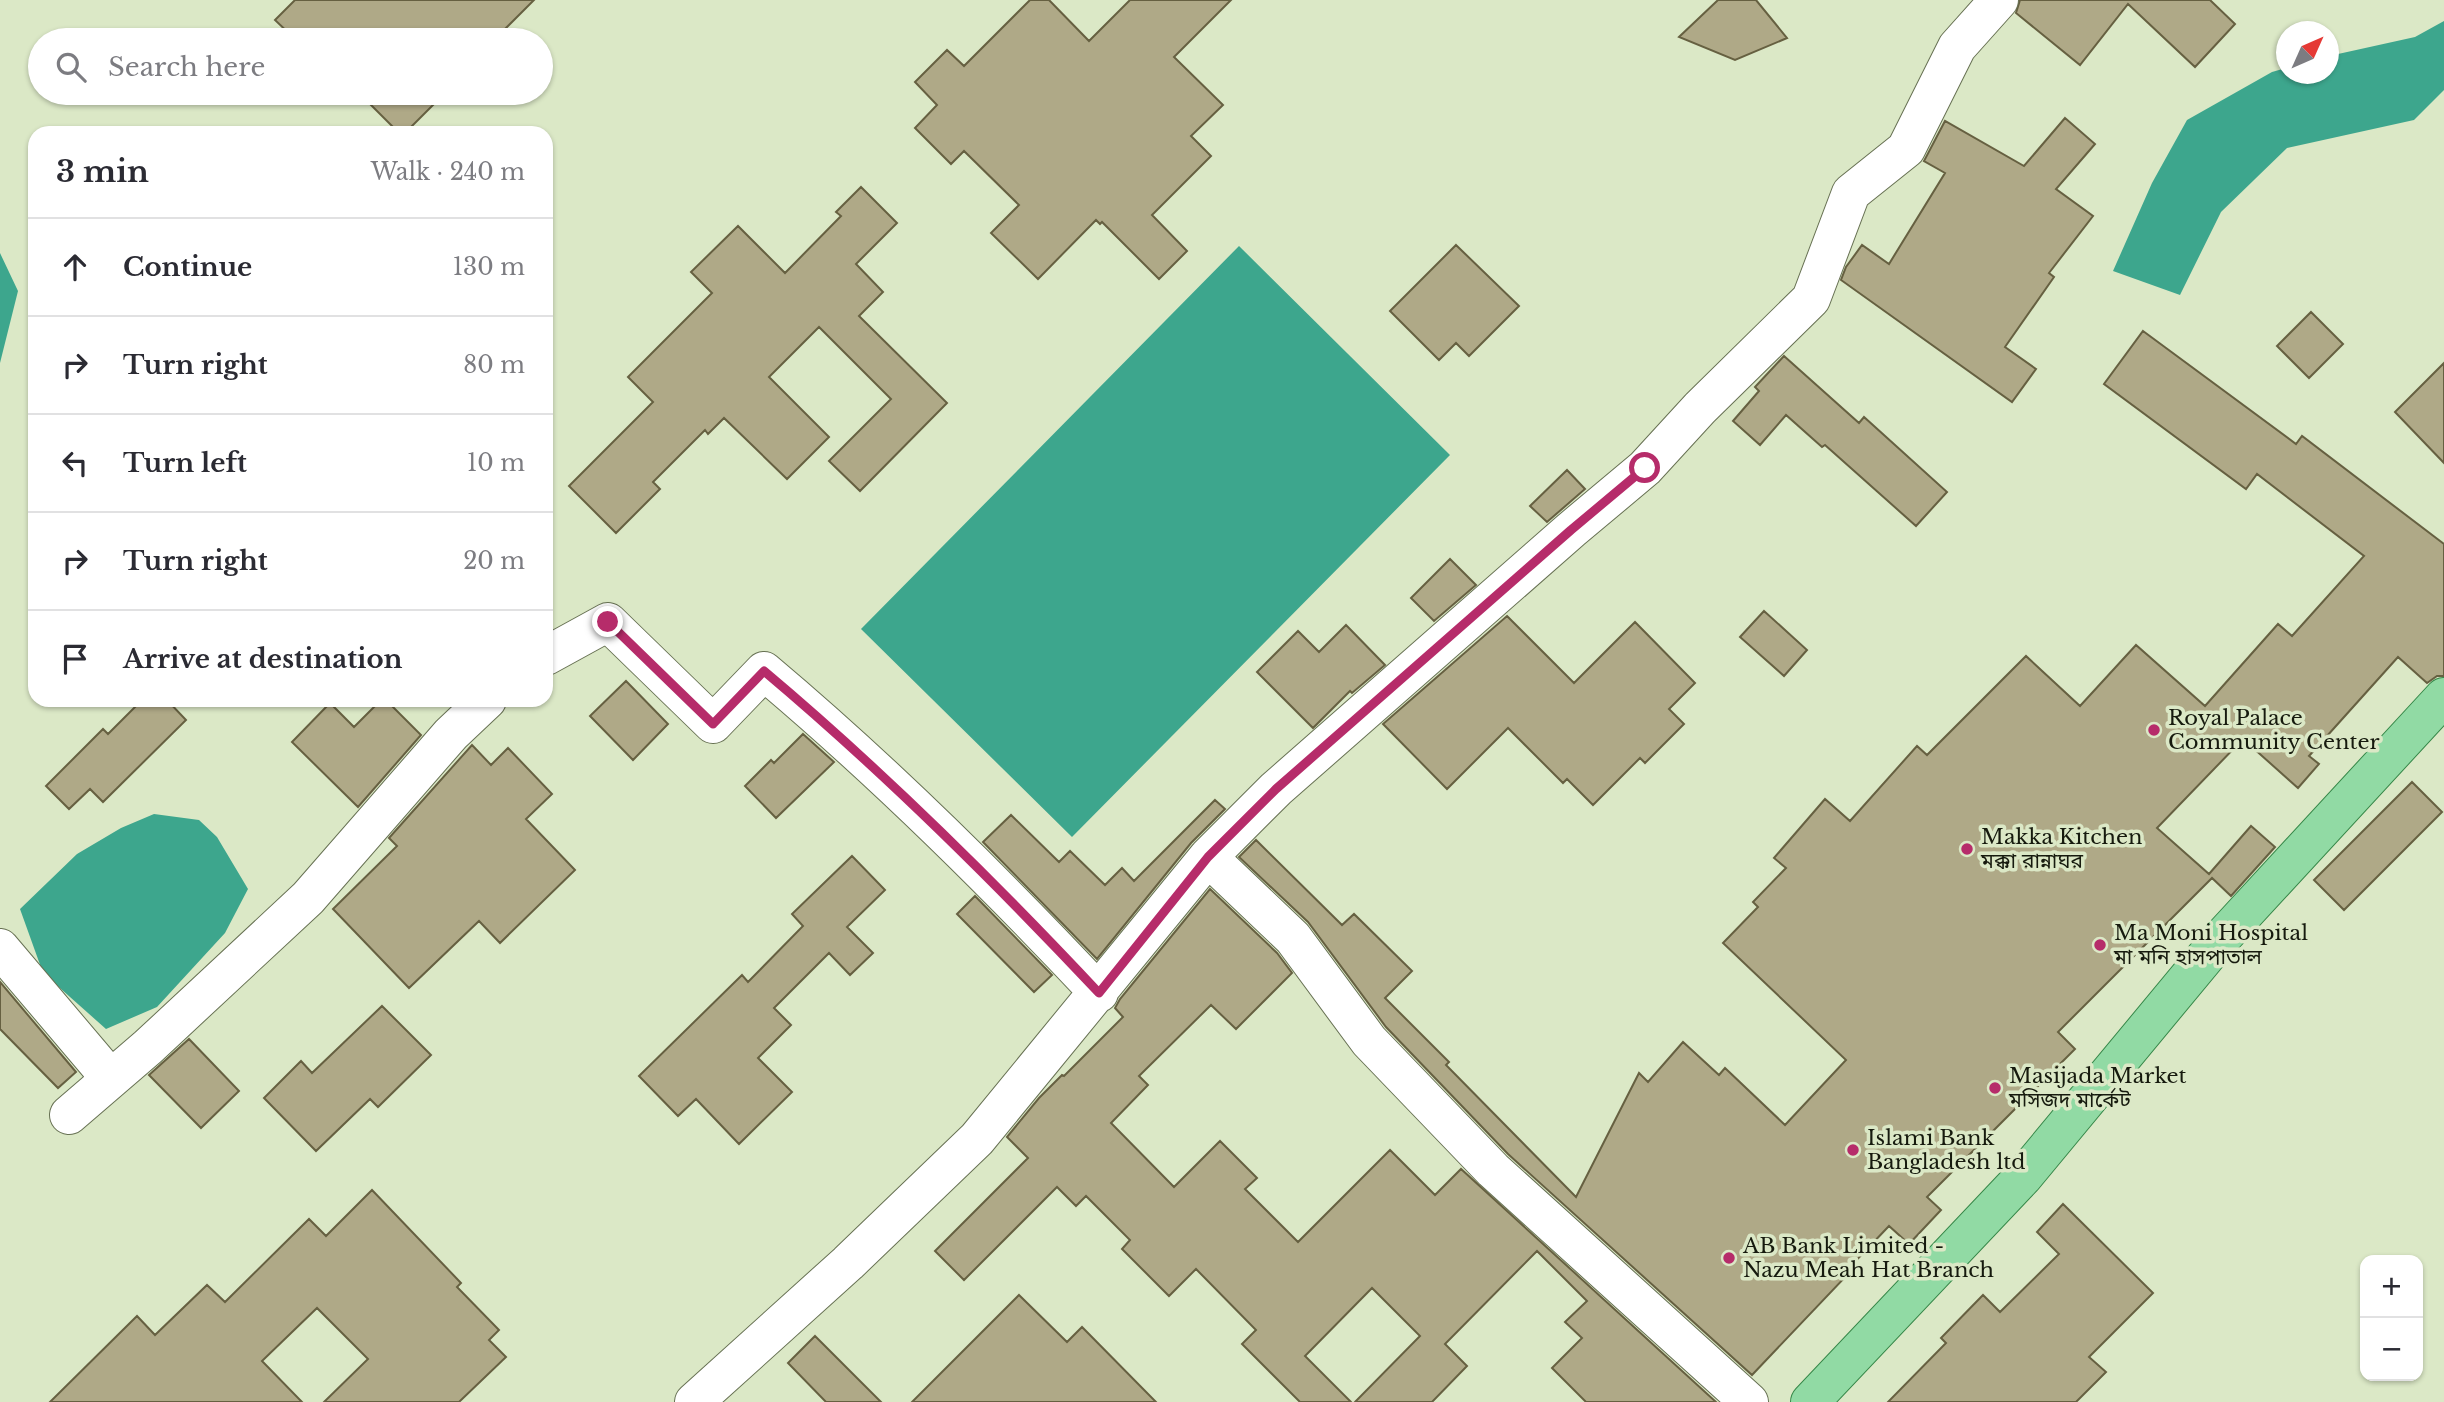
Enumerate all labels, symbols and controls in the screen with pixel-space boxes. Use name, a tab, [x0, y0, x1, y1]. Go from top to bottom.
north arrow	[2276, 21, 2339, 84]
search box	[28, 28, 553, 105]
icon: search	[52, 48, 90, 86]
text: Search here	[108, 51, 265, 83]
text: 3 min	[56, 153, 149, 190]
text: Walk · 240 m	[371, 158, 525, 186]
icon: ahead	[56, 248, 94, 286]
text: Continue	[123, 251, 252, 283]
text: 130 m	[453, 253, 525, 281]
icon: right	[56, 346, 94, 384]
text: Turn right	[123, 349, 268, 381]
text: 80 m	[463, 351, 525, 379]
icon: left	[56, 444, 94, 482]
text: Turn left	[123, 447, 247, 479]
text: 10 m	[467, 449, 525, 477]
route start	[1629, 452, 1660, 483]
icon: right	[56, 542, 94, 580]
text: Turn right	[123, 545, 268, 577]
text: 20 m	[463, 547, 525, 575]
route end	[592, 606, 623, 637]
icon: arrive	[56, 640, 94, 678]
text: Arrive at destination	[123, 643, 403, 675]
place label: Royal Palace Community Center	[2168, 705, 2379, 755]
marker: Royal Palace Community Center	[2146, 722, 2162, 738]
place label: Makka Kitchen মক্কা রান্নাঘর	[1980, 824, 2143, 874]
marker: Makka Kitchen মক্কা রান্নাঘর	[1959, 841, 1975, 857]
place label: Ma Moni Hospital মা মনি হাসপাতাল	[2113, 920, 2308, 970]
marker: Ma Moni Hospital মা মনি হাসপাতাল	[2092, 937, 2108, 953]
place label: Masijada Market মসিজদ মার্কেট	[2008, 1063, 2187, 1113]
marker: Masijada Market মসিজদ মার্কেট	[1987, 1080, 2003, 1096]
place label: Islami Bank Bangladesh ltd	[1867, 1125, 2025, 1175]
marker: Islami Bank Bangladesh ltd	[1845, 1142, 1861, 1158]
place label: AB Bank Limited - Nazu Meah Hat Branch	[1742, 1233, 1994, 1283]
marker: AB Bank Limited - Nazu Meah Hat Branch	[1721, 1250, 1737, 1266]
map controls	[2360, 1255, 2423, 1381]
button: +	[2360, 1255, 2423, 1318]
button: −	[2360, 1318, 2423, 1381]

